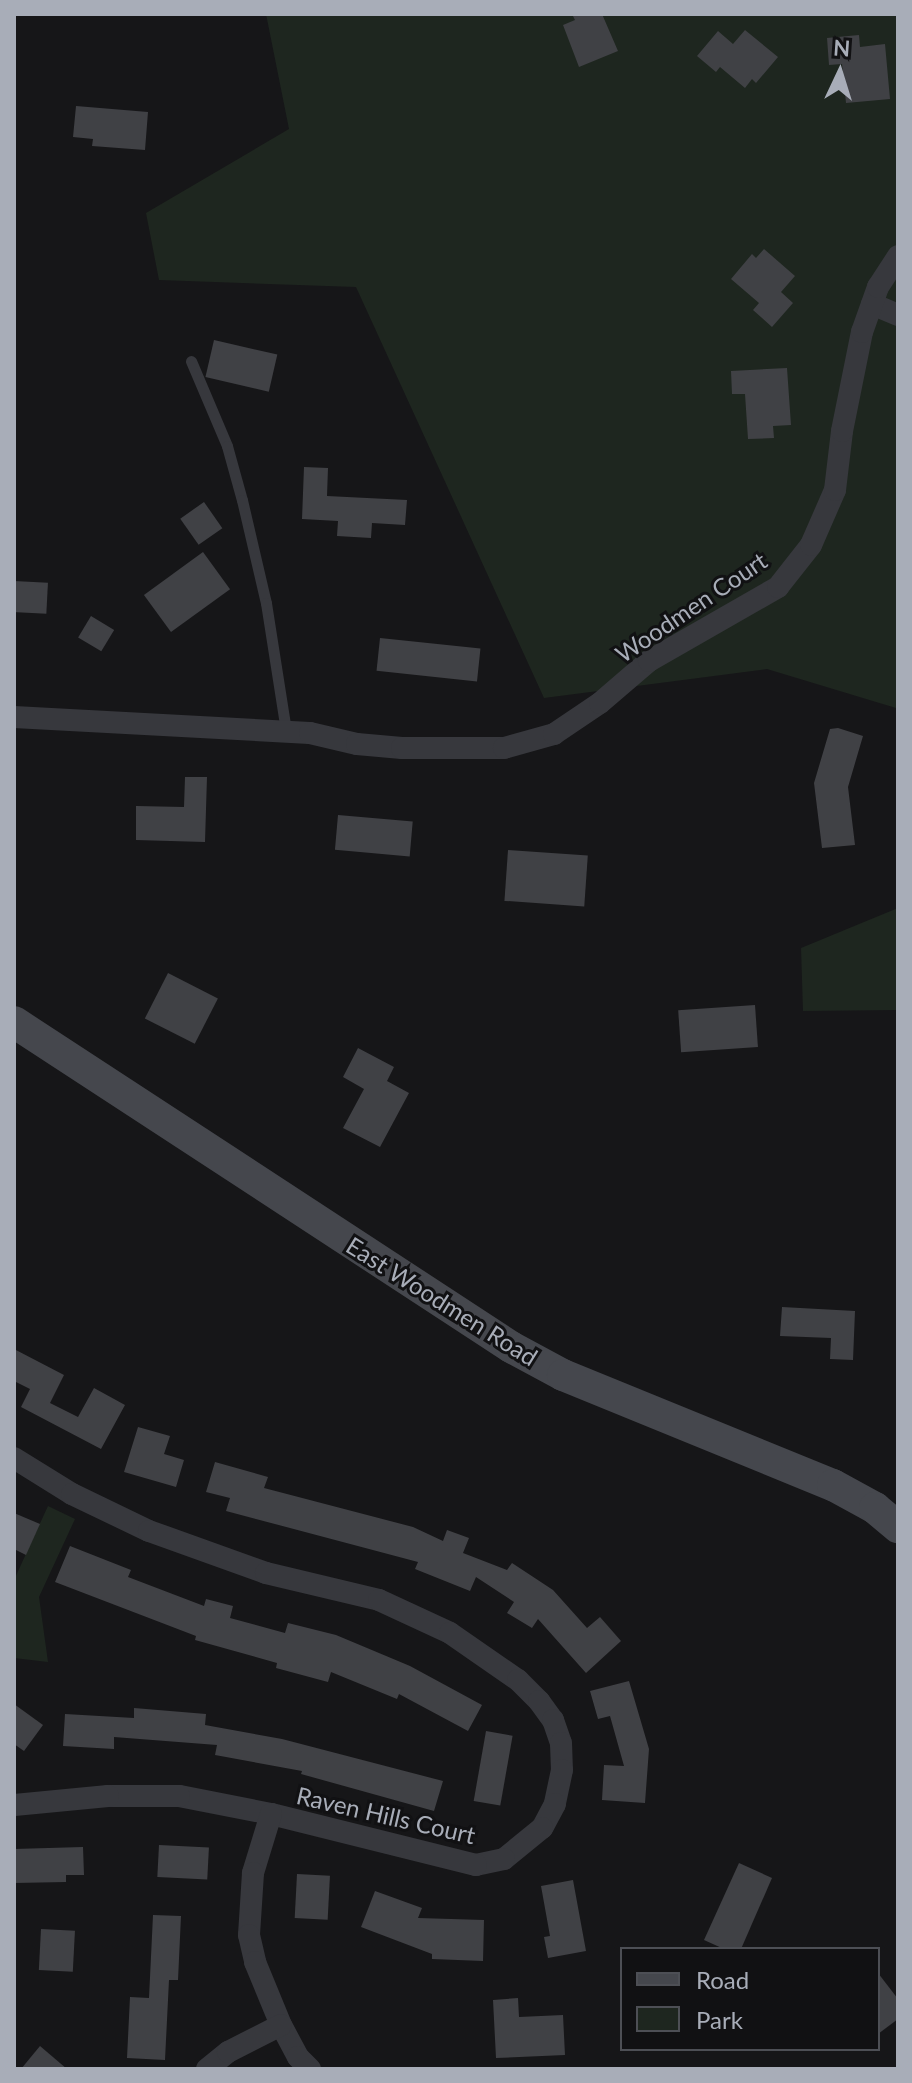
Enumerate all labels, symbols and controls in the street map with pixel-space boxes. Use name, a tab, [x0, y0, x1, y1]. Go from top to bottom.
north arrow	[800, 32, 880, 112]
text: N	[832, 34, 851, 62]
street label: Woodmen Court	[610, 546, 772, 668]
street label: East Woodmen Road	[341, 1230, 543, 1372]
street label: Raven Hills Court	[294, 1780, 478, 1850]
legend	[620, 1947, 880, 2051]
text: Road	[696, 1965, 749, 1994]
text: Park	[696, 2005, 743, 2034]

